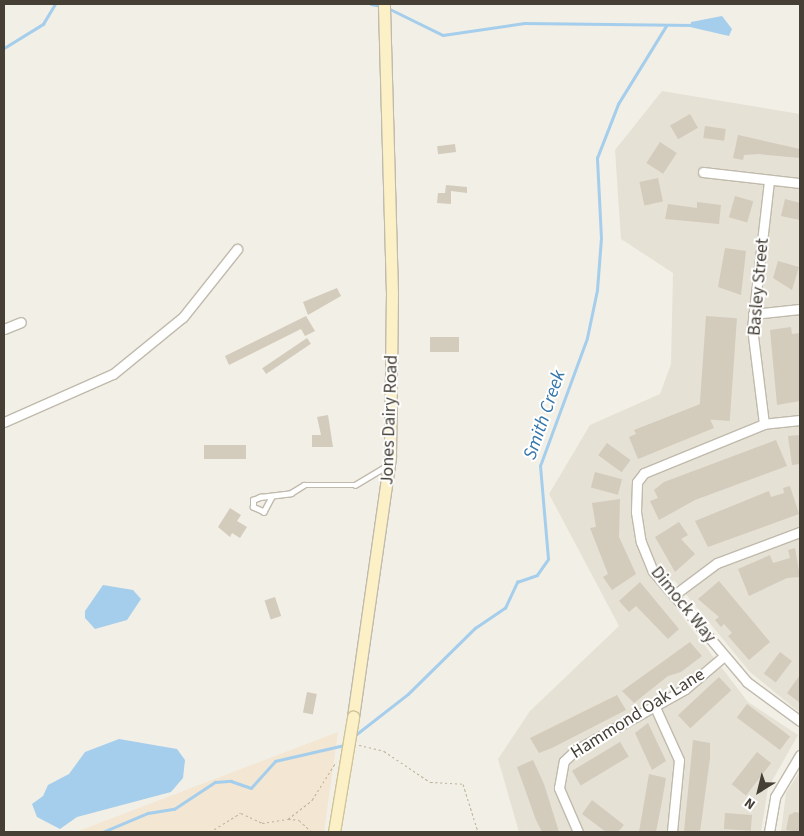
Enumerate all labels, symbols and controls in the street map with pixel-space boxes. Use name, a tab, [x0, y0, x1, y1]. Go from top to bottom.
street label: Basley Street	[744, 237, 774, 337]
street label: Jones Dairy Road	[377, 355, 403, 485]
water label: Smith Creek	[519, 367, 571, 463]
street label: Dimock Way	[646, 562, 720, 648]
street label: Hammond Oak Lane	[567, 664, 709, 764]
north arrow	[734, 766, 784, 816]
text: N	[741, 792, 760, 814]

